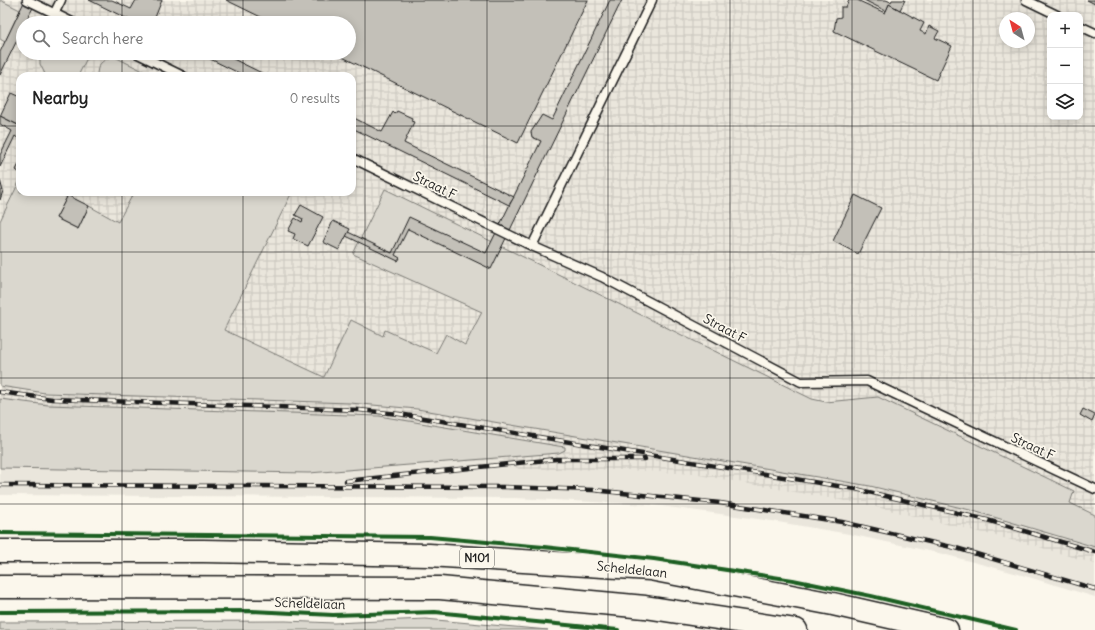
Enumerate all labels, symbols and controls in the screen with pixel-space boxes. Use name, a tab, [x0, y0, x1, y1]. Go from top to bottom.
north arrow	[999, 12, 1035, 48]
map controls	[1047, 12, 1083, 120]
button: +	[1047, 12, 1083, 48]
search box	[16, 16, 356, 60]
icon: search	[30, 27, 52, 49]
text: Search here	[62, 29, 143, 48]
button: −	[1047, 48, 1083, 84]
button: layers	[1047, 84, 1083, 120]
text: Nearby	[32, 87, 88, 109]
text: 0 results	[290, 90, 340, 107]
street label: Straat F	[410, 168, 460, 203]
street label: Straat F	[700, 310, 750, 347]
street label: Straat F	[1008, 429, 1058, 464]
road number: N101	[460, 548, 494, 568]
street label: Scheldelaan	[596, 557, 669, 582]
street label: Scheldelaan	[274, 594, 346, 613]

